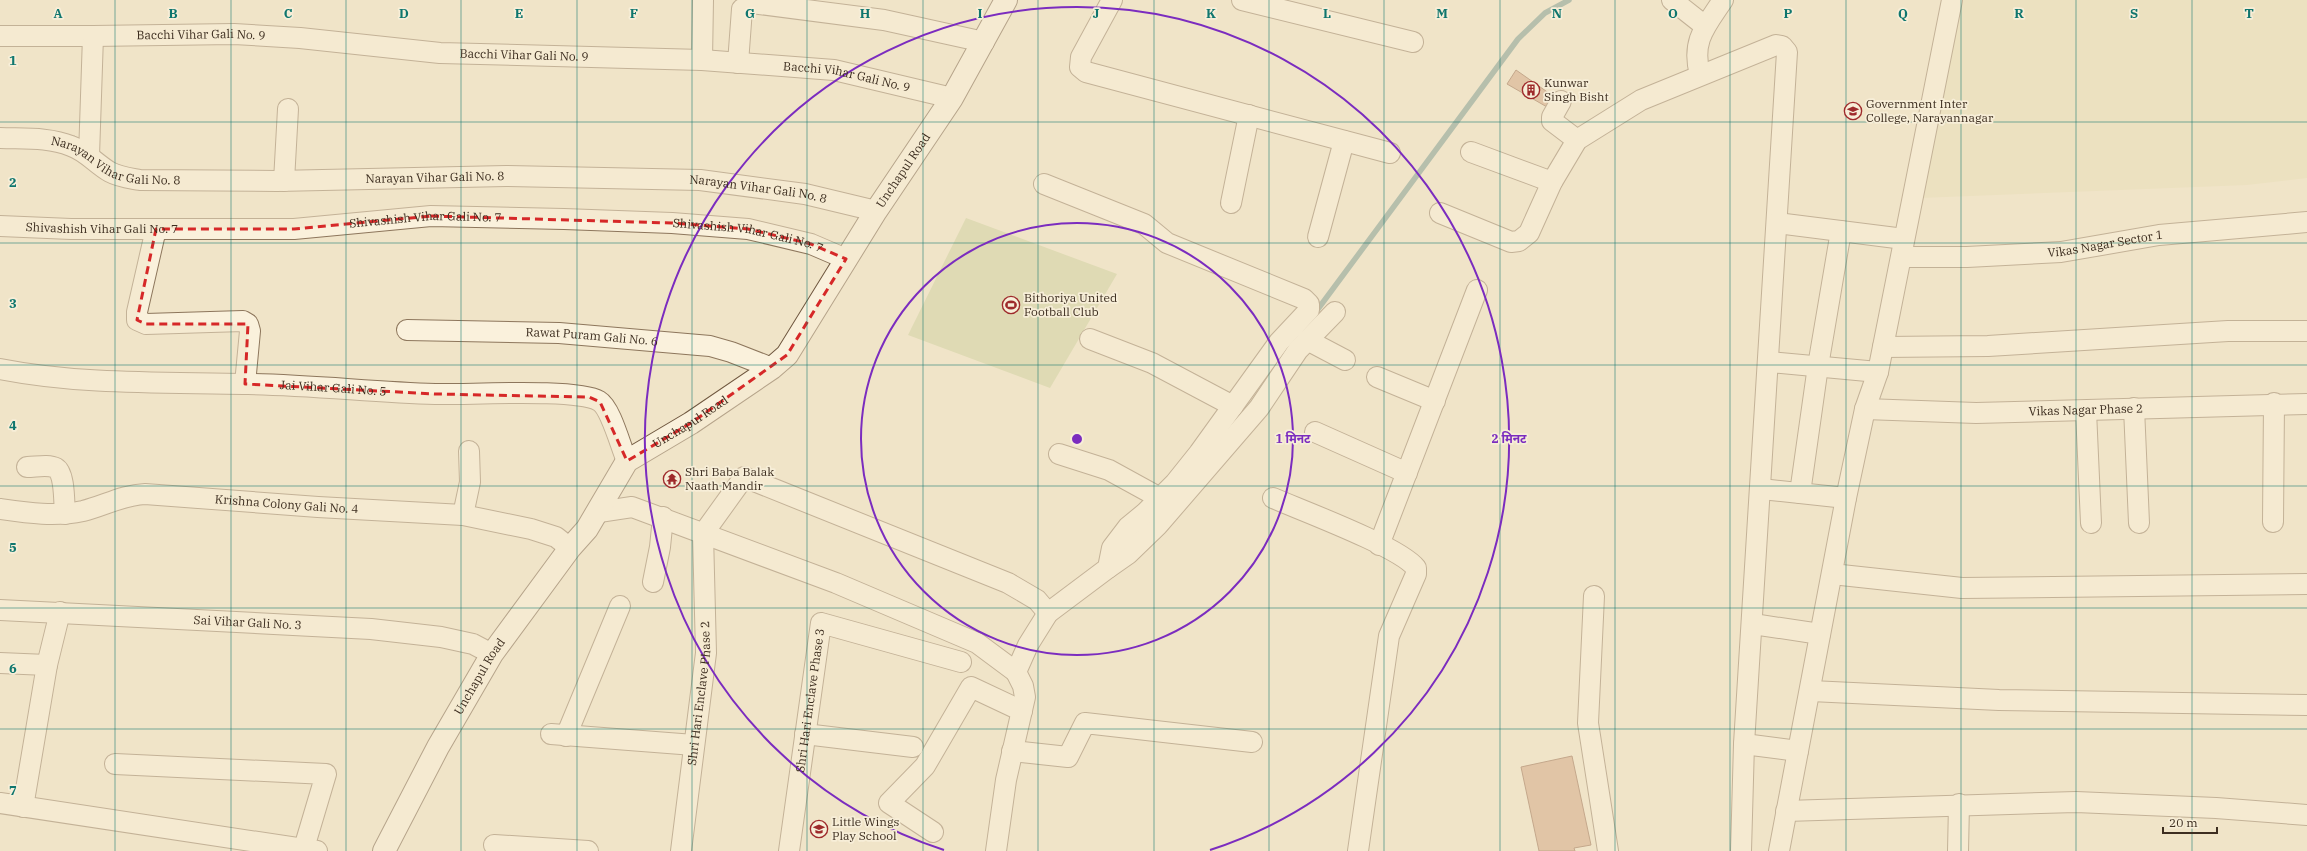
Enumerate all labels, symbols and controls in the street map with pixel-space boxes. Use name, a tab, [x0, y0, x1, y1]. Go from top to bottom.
text: A	[53, 5, 63, 22]
text: B	[168, 5, 178, 22]
text: C	[284, 5, 293, 22]
text: D	[399, 5, 409, 22]
text: E	[515, 5, 523, 22]
text: F	[630, 5, 638, 22]
text: G	[745, 5, 755, 22]
text: H	[860, 5, 871, 22]
text: I	[978, 5, 983, 22]
text: J	[1093, 5, 1100, 22]
text: K	[1206, 5, 1216, 22]
text: L	[1323, 5, 1331, 22]
text: M	[1436, 5, 1448, 22]
text: N	[1552, 5, 1562, 22]
text: O	[1668, 5, 1678, 22]
text: P	[1784, 5, 1793, 22]
text: Q	[1898, 5, 1908, 22]
text: R	[2014, 5, 2024, 22]
text: S	[2130, 5, 2138, 22]
text: T	[2244, 5, 2254, 22]
street label: Bacchi Vihar Gali No. 9	[136, 26, 266, 43]
street label: Bacchi Vihar Gali No. 9	[459, 46, 589, 64]
text: 1	[9, 52, 17, 69]
street label: Bacchi Vihar Gali No. 9	[783, 58, 912, 95]
place label: Kunwar Singh Bisht	[1544, 75, 1609, 104]
building icon: Kunwar Singh Bisht	[1521, 80, 1541, 100]
place label: Government Inter College, Narayannagar	[1866, 96, 1994, 125]
school or university icon: Government Inter College, Narayannagar	[1843, 101, 1863, 121]
street label: Unchapul Road	[872, 130, 933, 210]
street label: Narayan Vihar Gali No. 8	[50, 133, 181, 187]
street label: Narayan Vihar Gali No. 8	[365, 168, 505, 186]
street label: Narayan Vihar Gali No. 8	[689, 172, 829, 206]
text: 2	[9, 174, 17, 191]
street label: Shivashish Vihar Gali No. 7	[349, 208, 502, 231]
street label: Shivashish Vihar Gali No. 7	[672, 215, 826, 255]
street label: Shivashish Vihar Gali No. 7	[25, 219, 178, 236]
street label: Vikas Nagar Sector 1	[2047, 227, 2163, 260]
place label: Bithoriya United Football Club	[1024, 290, 1117, 319]
text: 3	[9, 295, 17, 312]
sports icon: Bithoriya United Football Club	[1001, 295, 1021, 315]
street label: Rawat Puram Gali No. 6	[525, 324, 659, 348]
street label: Jai Vihar Gali No. 5	[279, 377, 387, 399]
street label: Unchapul Road	[650, 392, 731, 451]
street label: Vikas Nagar Phase 2	[2028, 400, 2143, 419]
text: 4	[9, 417, 17, 434]
text: 1 मिनट	[1275, 431, 1311, 446]
text: 2 मिनट	[1491, 431, 1527, 446]
centre of rings	[1070, 432, 1084, 446]
place label: Shri Baba Balak Naath Mandir	[685, 464, 774, 493]
temple icon: Shri Baba Balak Naath Mandir	[662, 469, 682, 489]
street label: Krishna Colony Gali No. 4	[214, 491, 359, 516]
text: 5	[9, 539, 17, 556]
street label: Sai Vihar Gali No. 3	[193, 612, 302, 632]
street label: Shri Hari Enclave Phase 2	[684, 621, 713, 766]
street label: Shri Hari Enclave Phase 3	[792, 627, 827, 773]
street label: Unchapul Road	[450, 635, 508, 717]
text: 6	[9, 660, 17, 677]
text: 7	[9, 782, 17, 799]
scale bar	[2163, 809, 2217, 835]
place label: Little Wings Play School	[832, 814, 899, 843]
text: 20 m	[2169, 815, 2198, 830]
school or university icon: Little Wings Play School	[809, 819, 829, 839]

